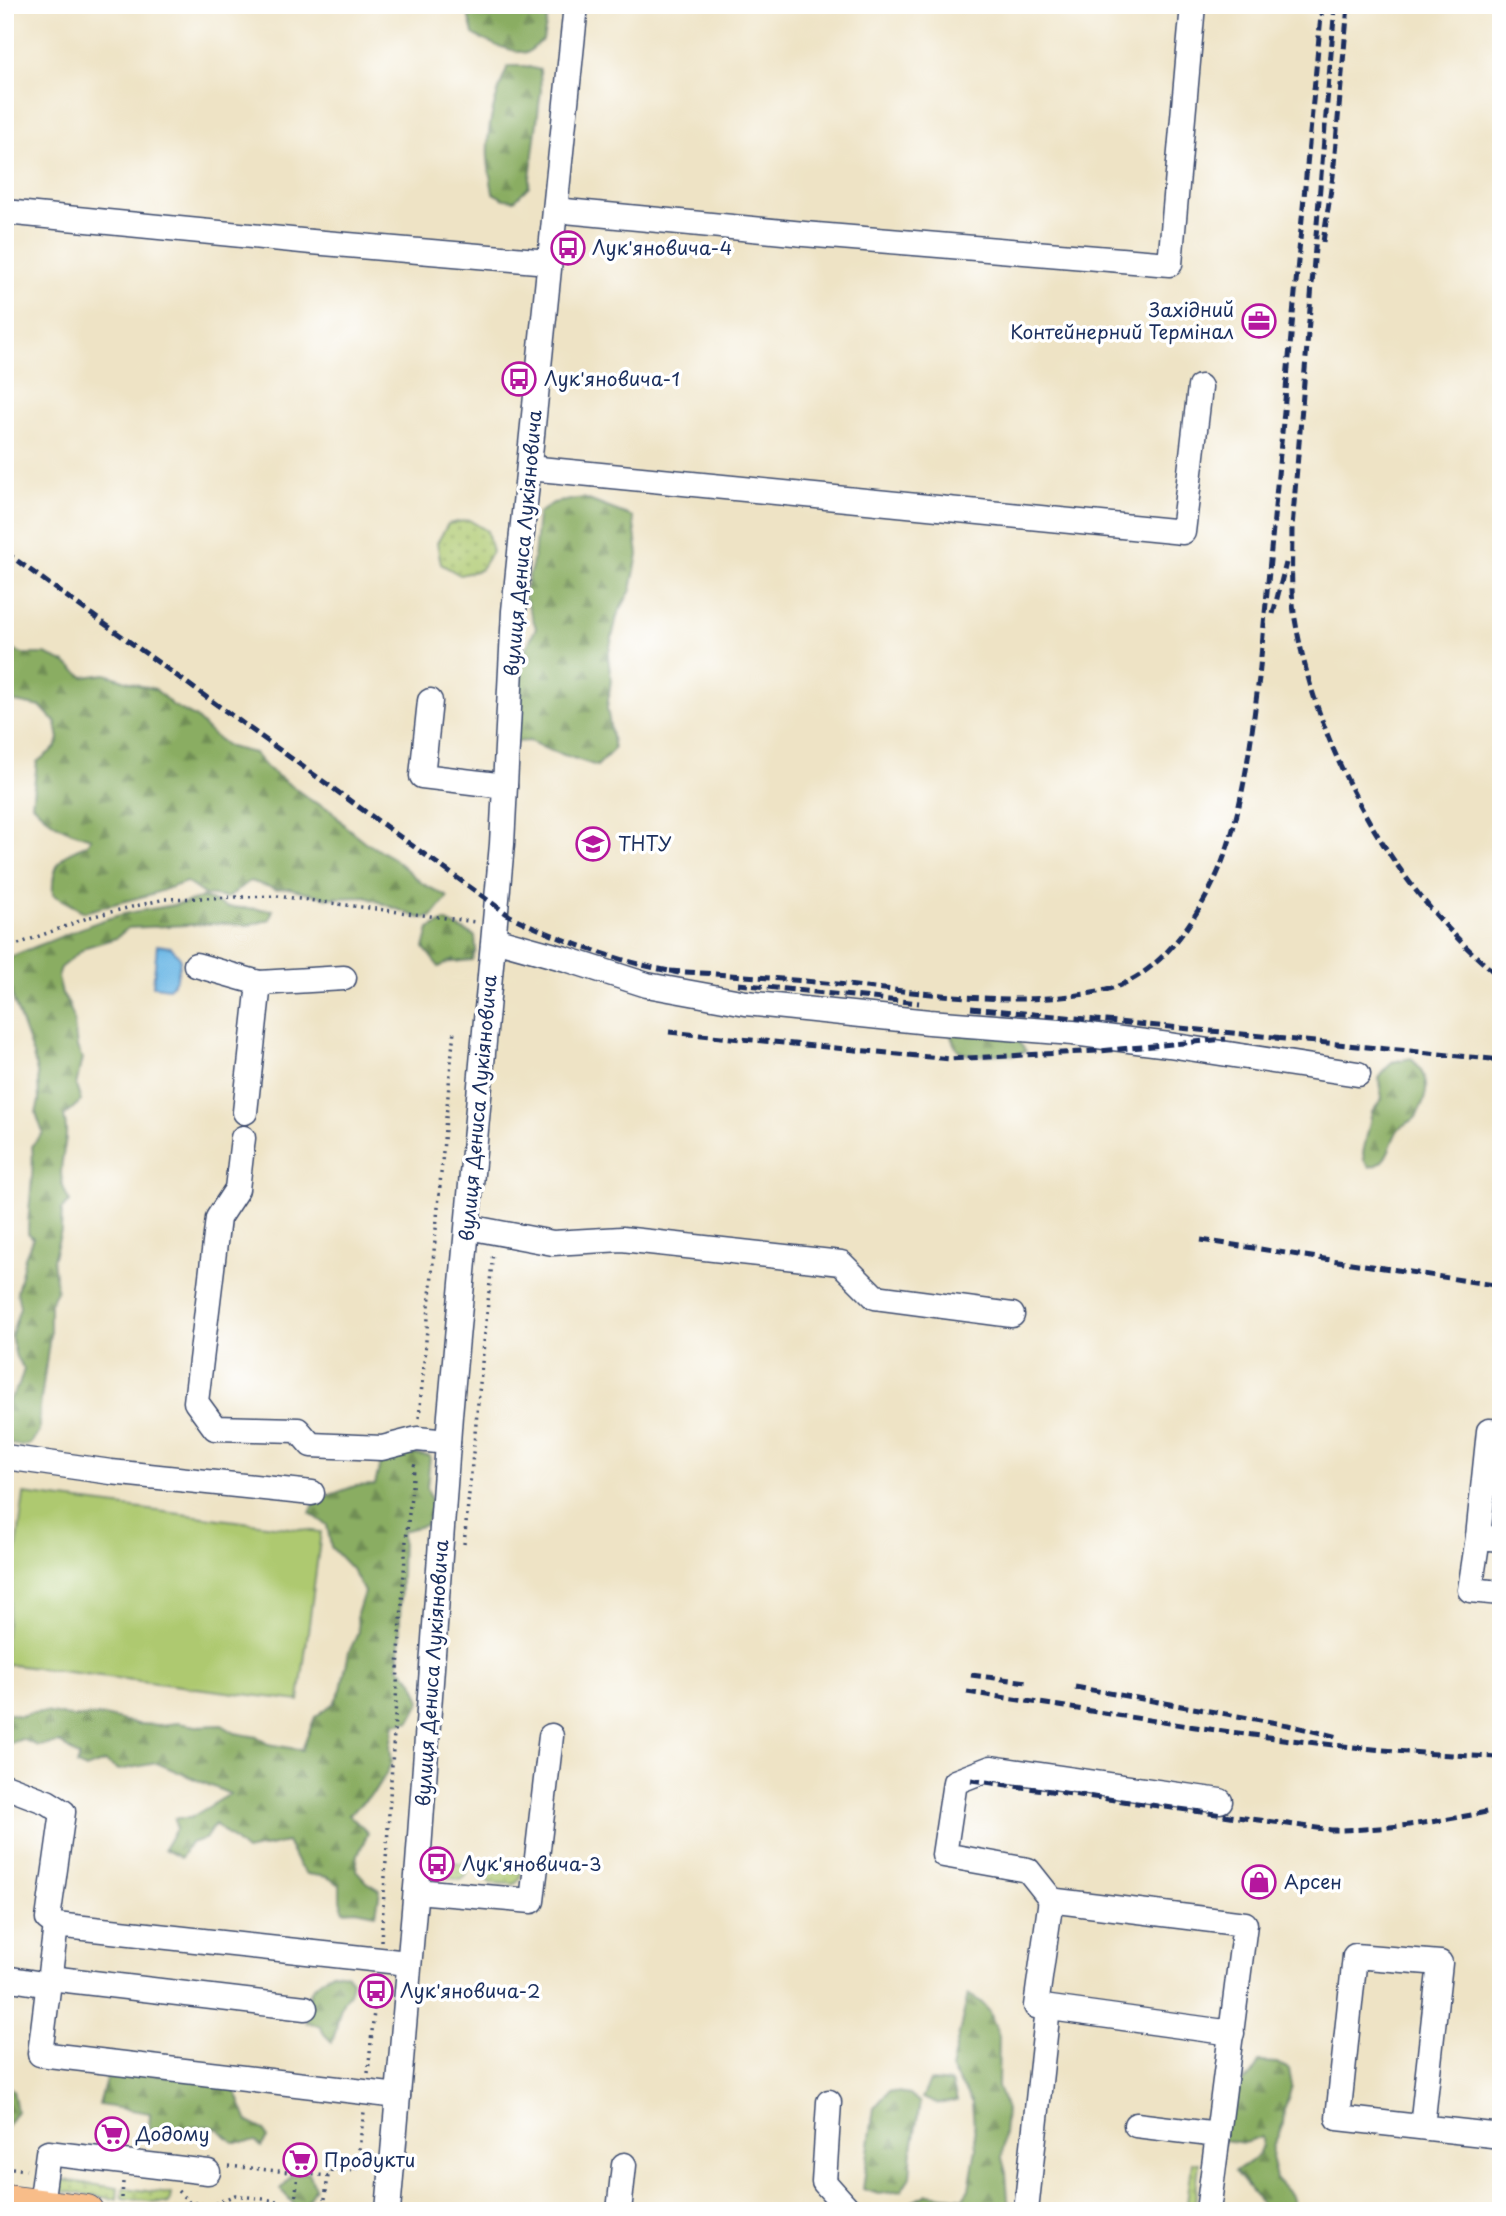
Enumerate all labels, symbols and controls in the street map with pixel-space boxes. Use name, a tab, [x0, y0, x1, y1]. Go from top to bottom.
bus stop icon: Лук'яновича-4	[549, 229, 587, 267]
place label: Лук'яновича-4	[592, 233, 732, 261]
place label: Західний Контейнерний Термінал	[1010, 295, 1234, 345]
office icon: Західний Контейнерний Термінал	[1240, 302, 1278, 340]
bus stop icon: Лук'яновича-1	[500, 360, 538, 398]
place label: Лук'яновича-1	[544, 364, 680, 392]
street label: вулиця Дениса Лукіяновича	[496, 409, 548, 677]
school or university icon: ТНТУ	[574, 825, 612, 863]
place label: ТНТУ	[618, 829, 672, 857]
street label: вулиця Дениса Лукіяновича	[451, 974, 503, 1242]
street label: вулиця Дениса Лукіяновича	[408, 1539, 454, 1807]
bus stop icon: Лук'яновича-3	[418, 1845, 456, 1883]
place label: Лук'яновича-3	[462, 1849, 602, 1877]
shop icon: Арсен	[1240, 1863, 1278, 1901]
place label: Арсен	[1284, 1867, 1342, 1895]
bus stop icon: Лук'яновича-2	[357, 1972, 395, 2010]
place label: Лук'яновича-2	[400, 1976, 540, 2004]
supermarket icon: Додому	[93, 2115, 131, 2153]
place label: Додому	[135, 2119, 209, 2147]
supermarket icon: Продукти	[281, 2141, 319, 2179]
place label: Продукти	[324, 2145, 415, 2173]

